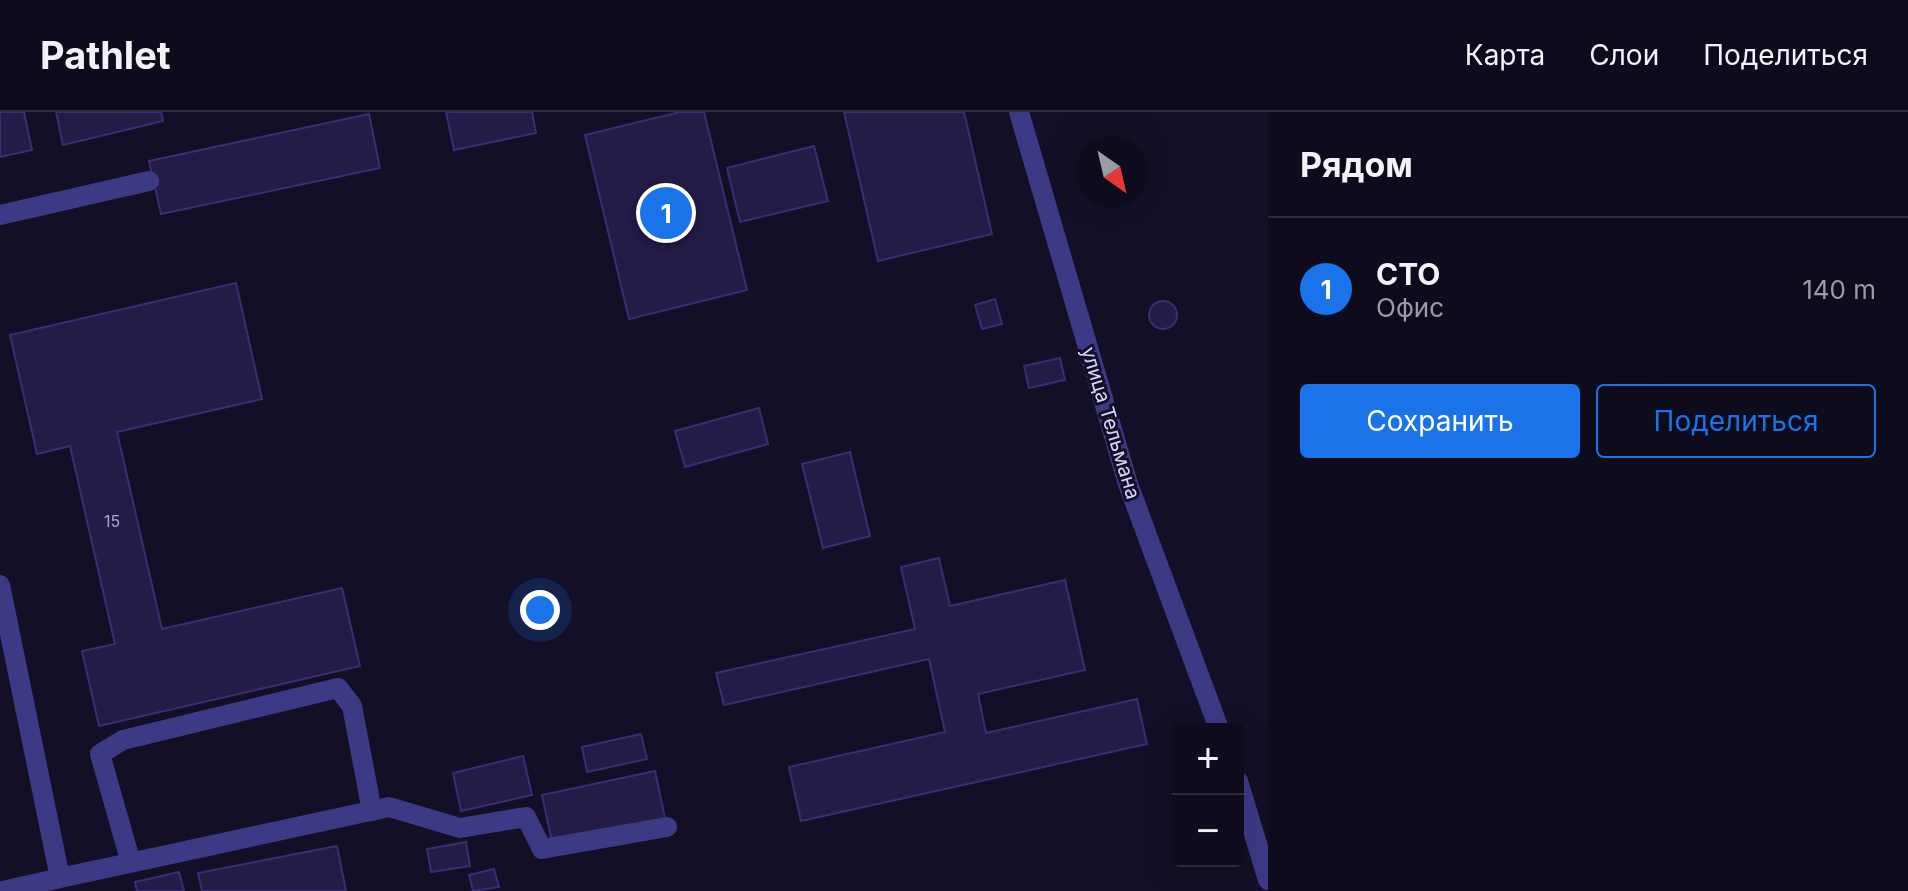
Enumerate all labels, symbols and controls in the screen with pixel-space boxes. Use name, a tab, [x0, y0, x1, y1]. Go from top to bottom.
text: Pathlet	[40, 32, 171, 78]
text: Карта	[1465, 38, 1545, 72]
text: Слои	[1589, 38, 1659, 72]
text: Поделиться	[1703, 38, 1868, 72]
north arrow	[1076, 136, 1148, 208]
text: Рядом	[1300, 144, 1413, 185]
pin: 1	[640, 183, 692, 243]
text: СТО	[1376, 256, 1440, 292]
text: 1	[1320, 274, 1332, 305]
text: 140 m	[1802, 274, 1876, 305]
text: Офис	[1376, 292, 1444, 323]
street label: улица Тельмана	[1076, 344, 1146, 502]
button: Сохранить	[1300, 384, 1580, 458]
button: Поделиться	[1596, 384, 1876, 458]
house number: 15	[104, 511, 120, 531]
your location	[520, 590, 560, 630]
map controls	[1172, 723, 1244, 867]
button: +	[1172, 723, 1244, 795]
button: −	[1172, 795, 1244, 867]

